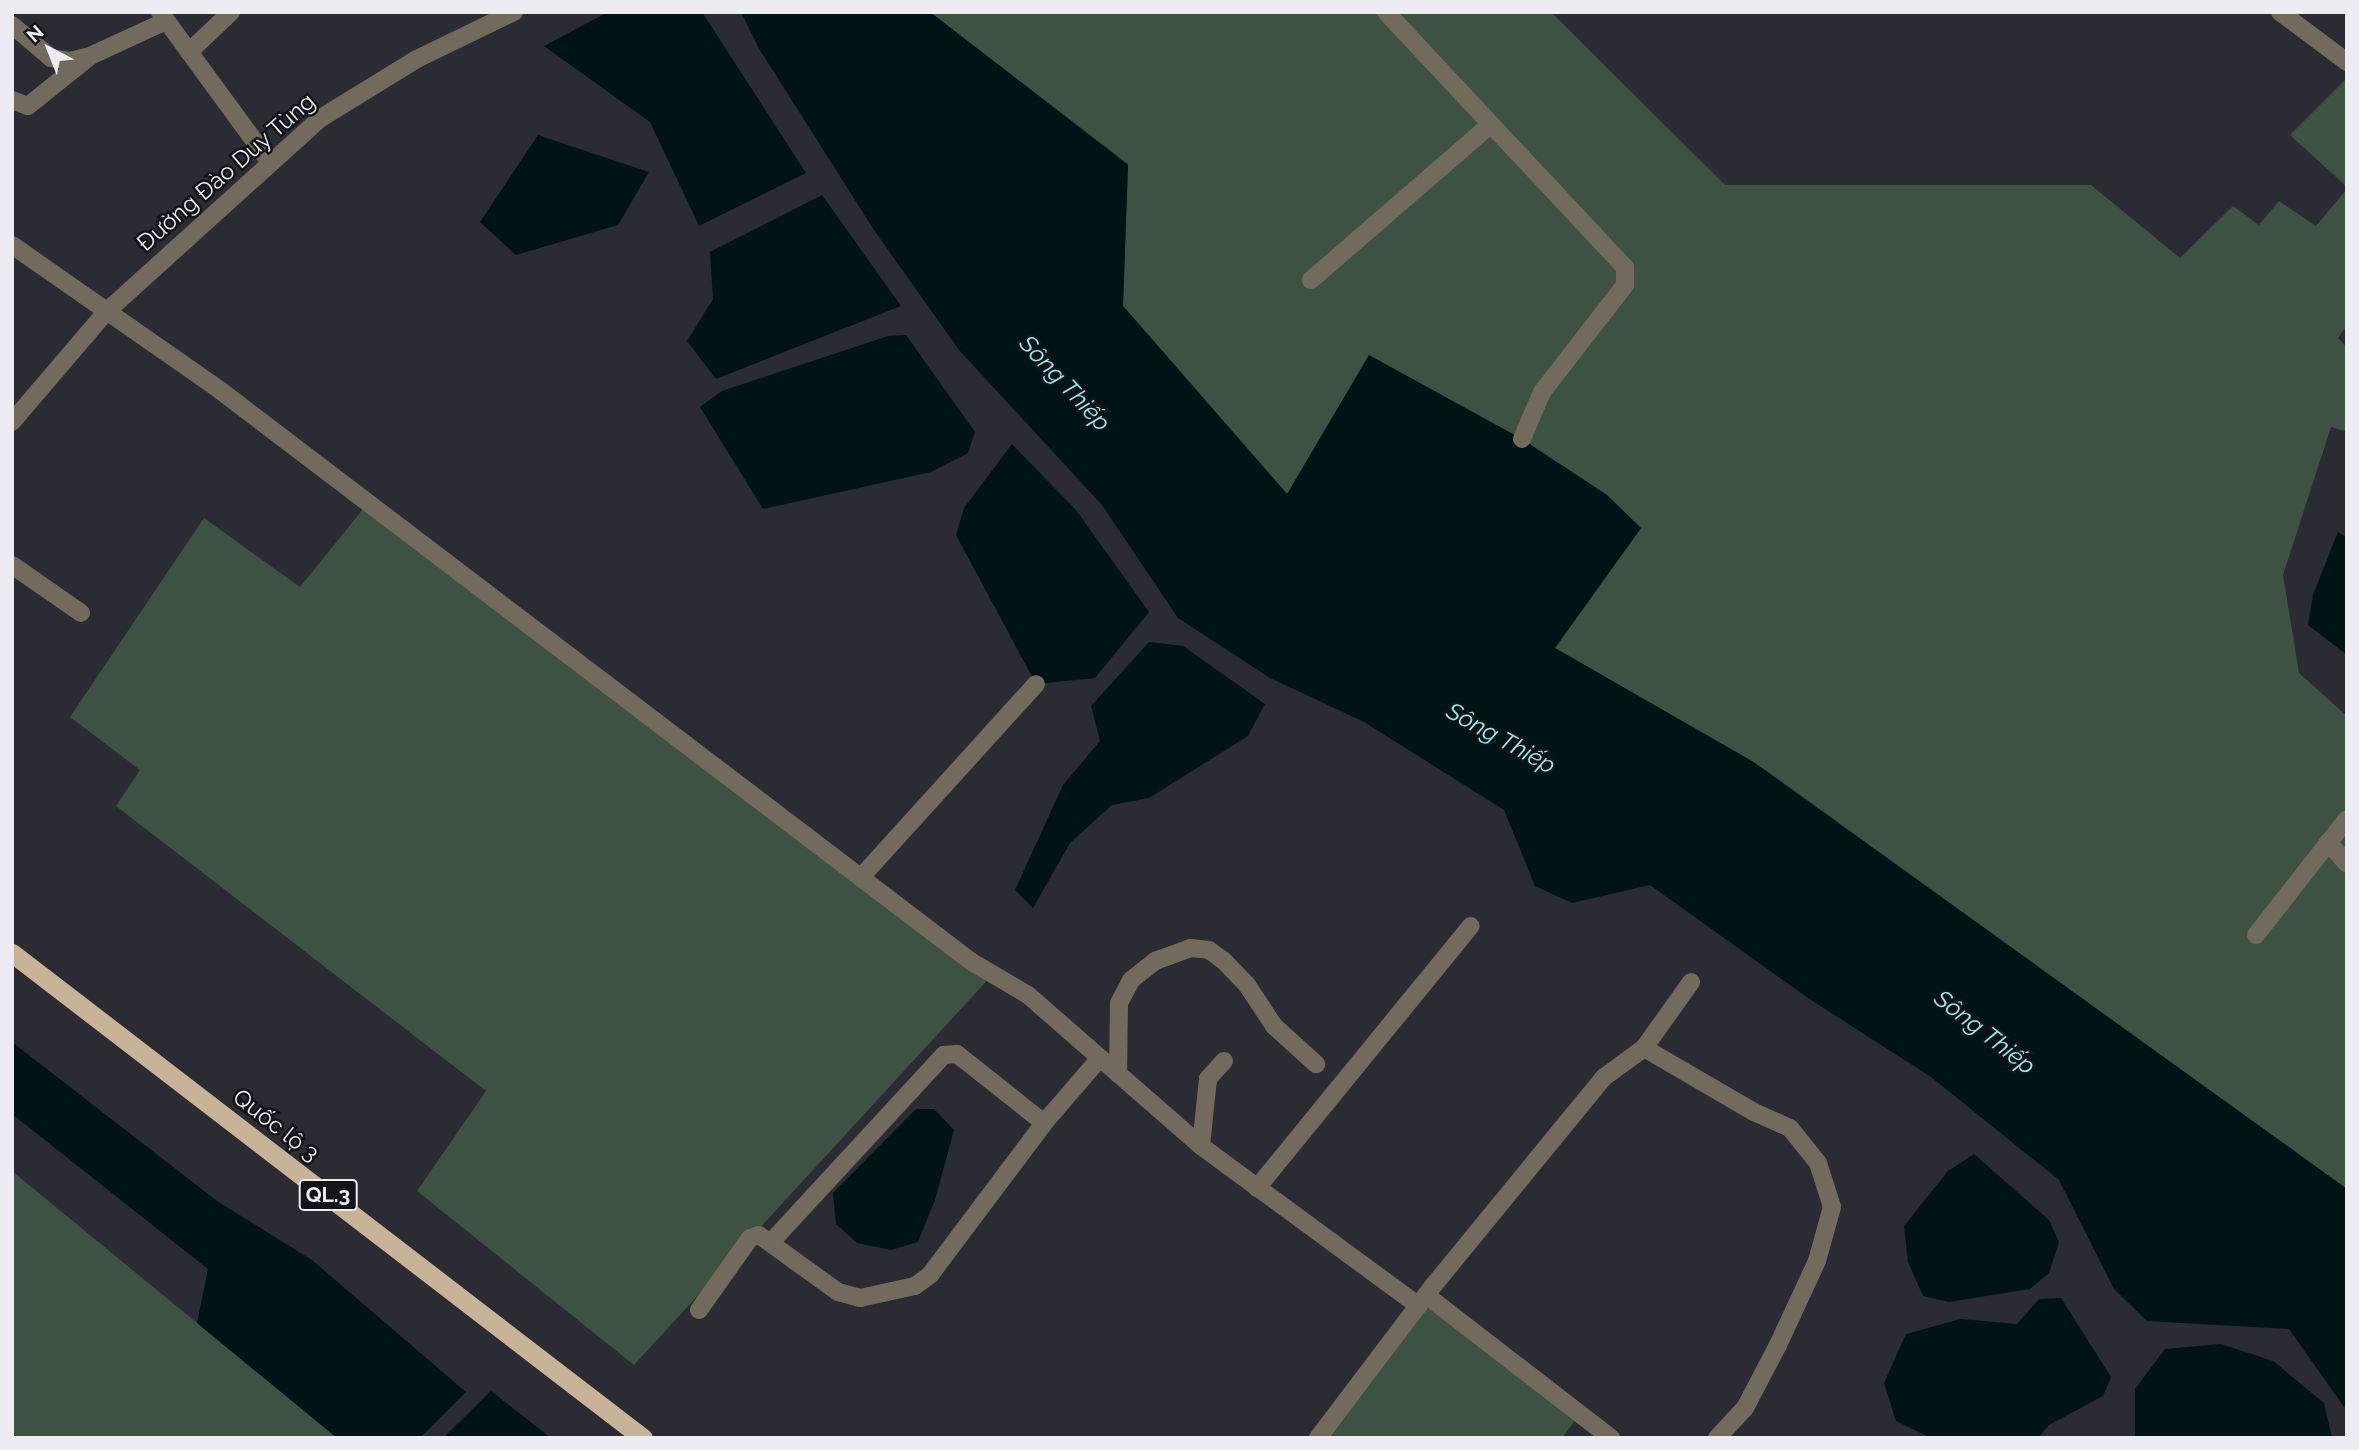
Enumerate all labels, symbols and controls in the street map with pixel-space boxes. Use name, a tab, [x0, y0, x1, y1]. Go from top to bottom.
north arrow	[14, 14, 84, 84]
text: N	[22, 20, 48, 46]
street label: Đường Đào Duy Tùng	[131, 87, 321, 257]
water label: Sông Thiếp	[1013, 329, 1117, 437]
water label: Sông Thiếp	[1441, 696, 1561, 780]
water label: Sông Thiếp	[1928, 983, 2042, 1081]
street label: Quốc lộ 3	[228, 1083, 324, 1167]
road number: QL.3	[298, 1178, 358, 1212]

